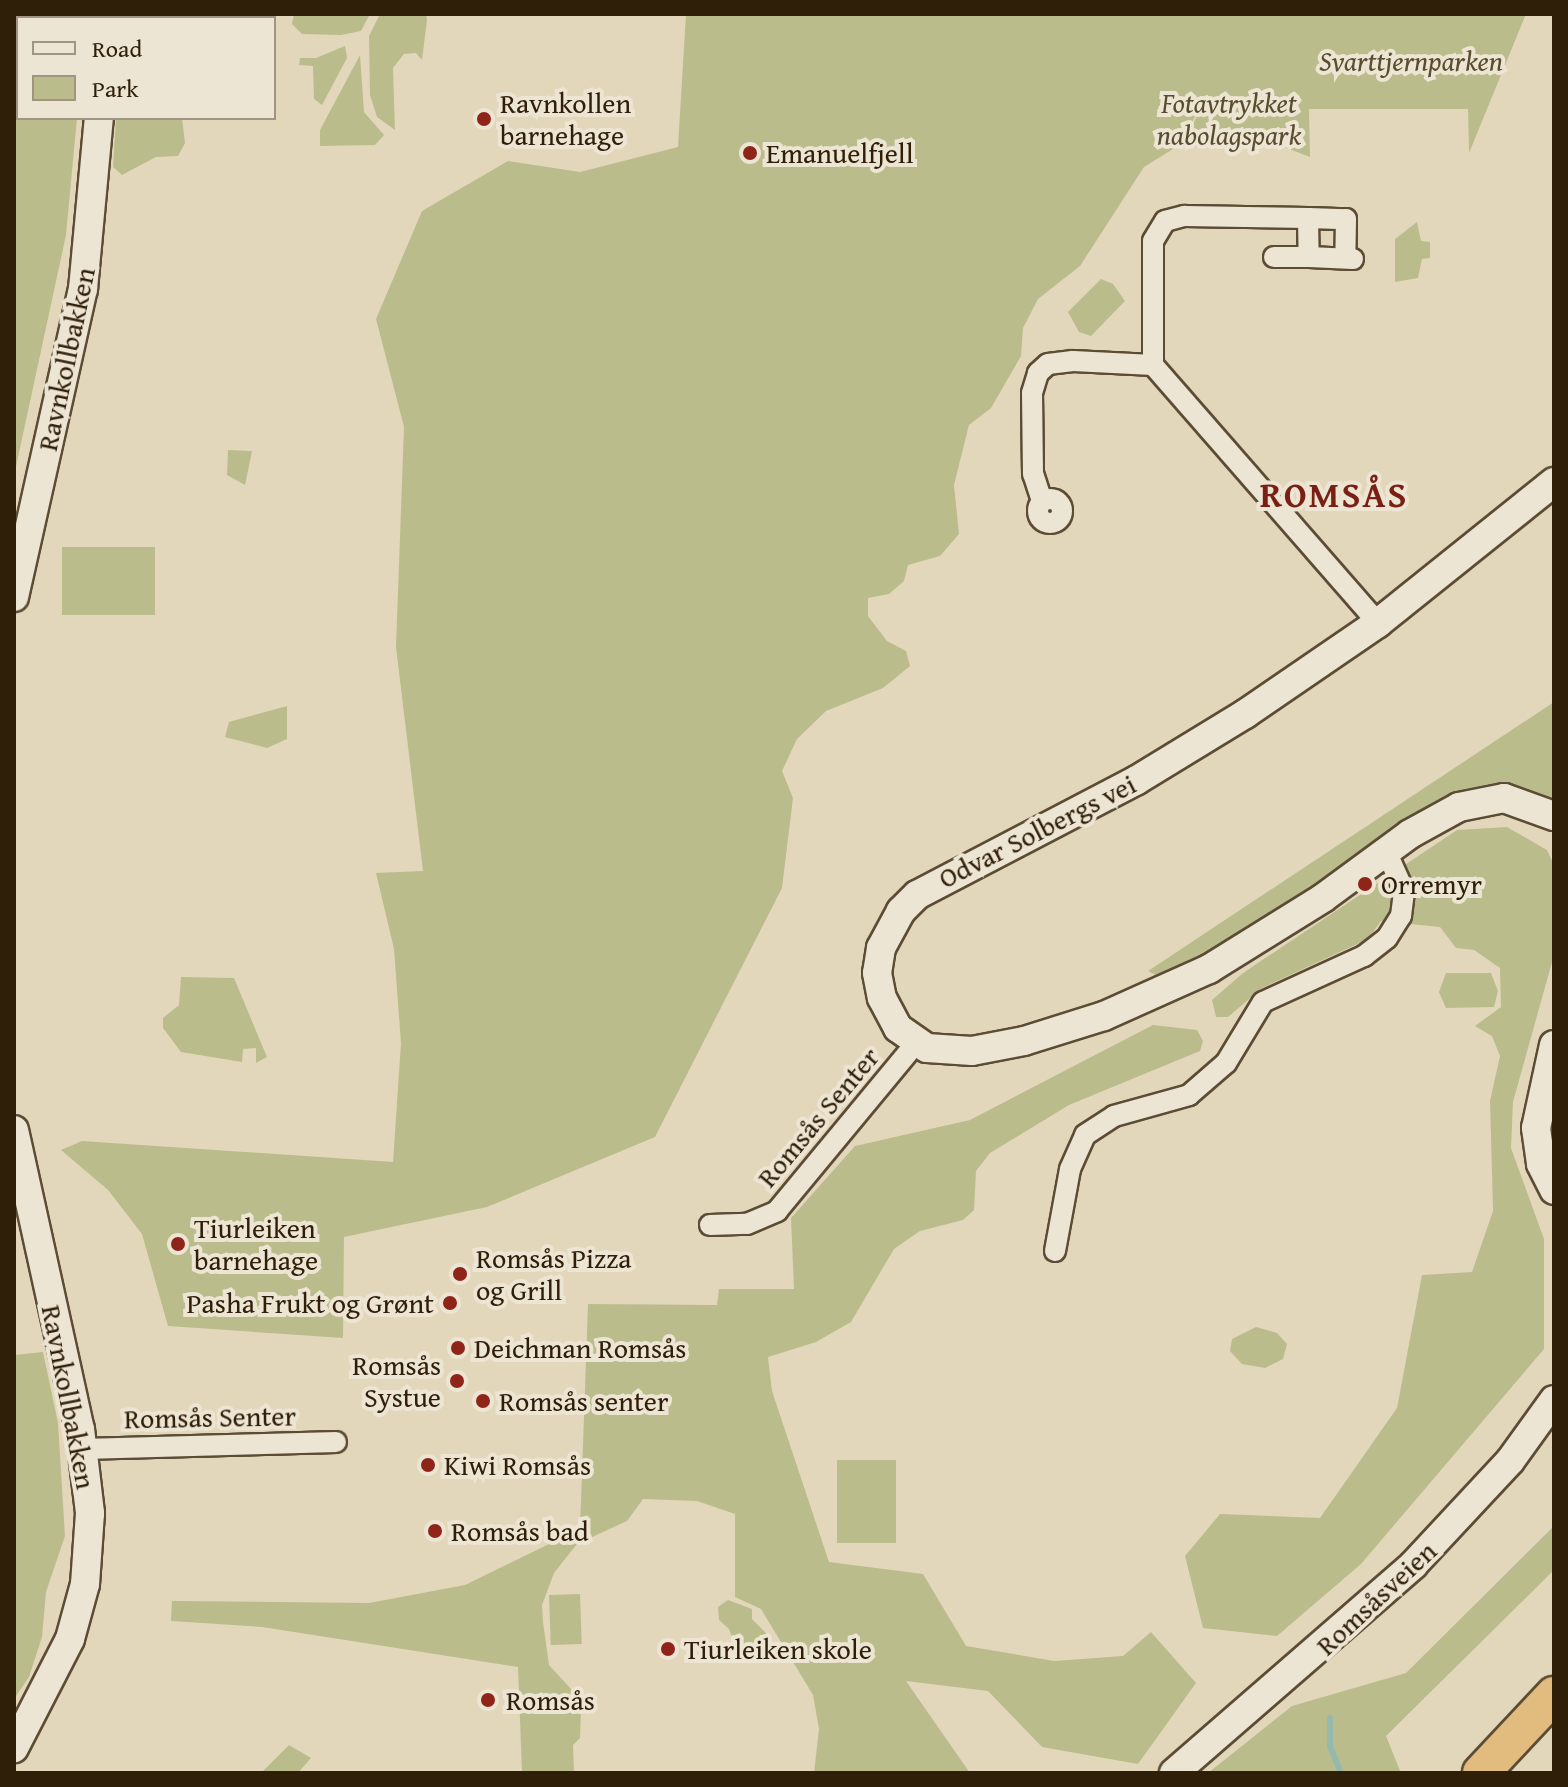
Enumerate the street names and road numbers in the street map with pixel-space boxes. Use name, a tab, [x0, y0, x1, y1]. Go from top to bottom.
street label: Ravnkollbakken	[30, 264, 102, 454]
street label: Odvar Solbergs vei	[933, 767, 1141, 895]
street label: Romsås Senter	[750, 1040, 886, 1194]
street label: Ravnkollbakken	[35, 1302, 103, 1492]
street label: Romsås Senter	[124, 1399, 296, 1435]
street label: Romsåsveien	[1309, 1534, 1443, 1662]

